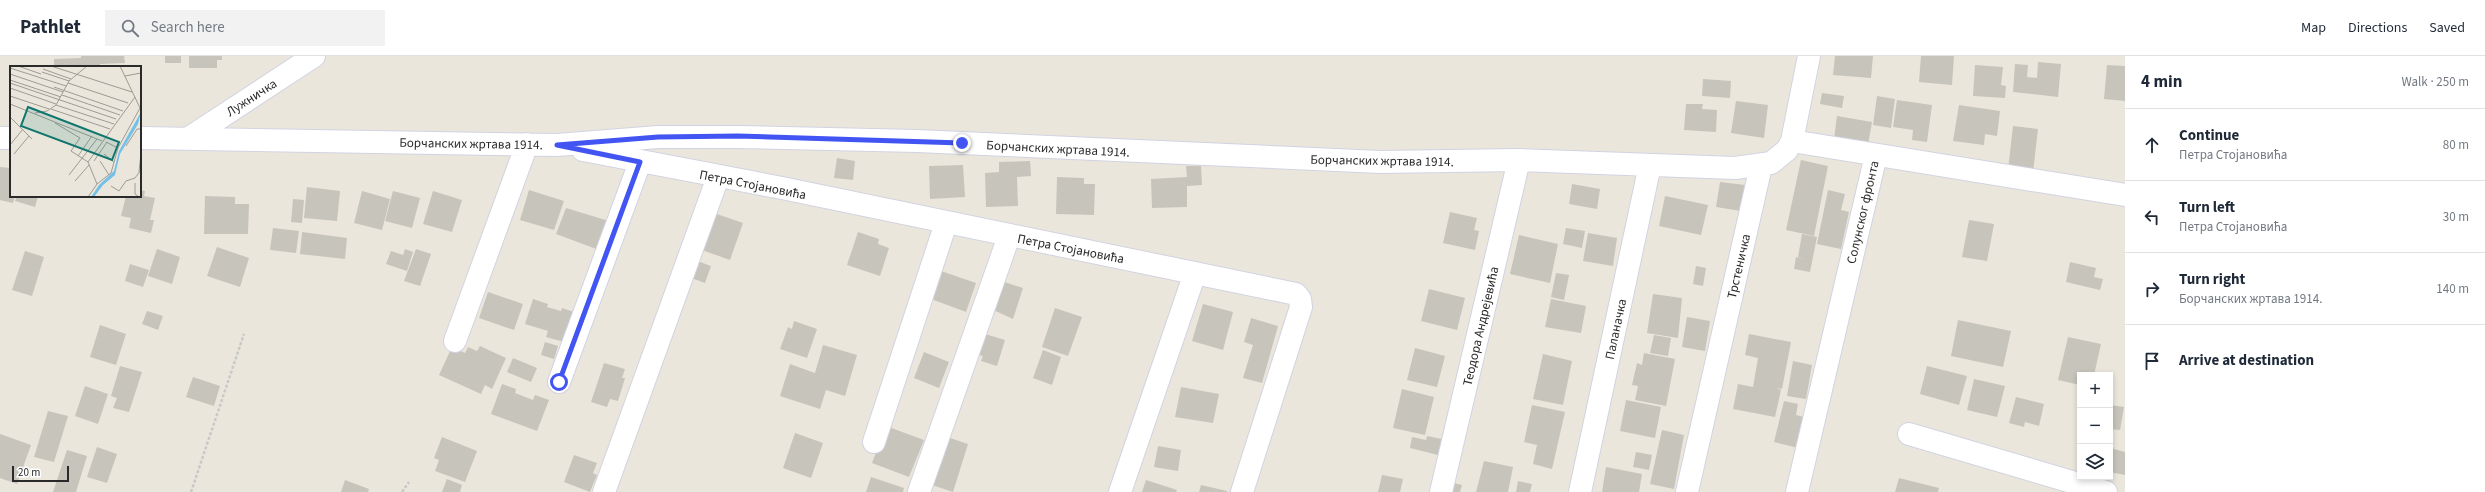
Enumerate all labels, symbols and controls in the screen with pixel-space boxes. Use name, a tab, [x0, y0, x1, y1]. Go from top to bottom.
search box	[105, 10, 385, 46]
text: Pathlet	[20, 14, 81, 41]
icon: search	[119, 17, 141, 39]
text: Search here	[151, 17, 225, 38]
text: Map	[2301, 18, 2326, 38]
text: Directions	[2348, 18, 2407, 38]
text: Saved	[2429, 18, 2465, 38]
inset map	[10, 66, 141, 197]
text: 4 min	[2141, 70, 2182, 94]
text: Walk · 250 m	[2401, 73, 2469, 91]
street label: Лужничка	[223, 75, 280, 121]
text: Continue	[2179, 125, 2239, 146]
street label: Борчанских жртава 1914.	[399, 134, 543, 154]
route end	[953, 134, 971, 152]
icon: ahead	[2141, 134, 2163, 156]
street label: Борчанских жртава 1914.	[986, 136, 1130, 162]
text: 80 m	[2443, 136, 2469, 154]
text: Петра Стојановића	[2179, 146, 2287, 164]
street label: Борчанских жртава 1914.	[1310, 151, 1454, 171]
street label: Солунског фронта	[1842, 159, 1884, 266]
street label: Петра Стојановића	[698, 166, 808, 204]
text: Turn left	[2179, 197, 2235, 218]
icon: left	[2141, 206, 2163, 228]
text: 30 m	[2443, 208, 2469, 226]
text: Петра Стојановића	[2179, 218, 2287, 236]
street label: Петра Стојановића	[1016, 230, 1126, 268]
street label: Трстеничка	[1723, 232, 1755, 300]
street label: Теодора Андрејевића	[1458, 265, 1503, 388]
text: Turn right	[2179, 269, 2245, 290]
icon: right	[2141, 278, 2163, 300]
text: 140 m	[2436, 280, 2469, 298]
text: Борчанских жртава 1914.	[2179, 290, 2322, 308]
street label: Паланачка	[1601, 297, 1631, 361]
icon: arrive	[2141, 350, 2163, 372]
text: Arrive at destination	[2179, 350, 2314, 371]
map controls	[2077, 372, 2113, 480]
button: +	[2077, 372, 2113, 408]
route start	[550, 373, 568, 391]
button: −	[2077, 408, 2113, 444]
button: layers	[2077, 444, 2113, 480]
scale bar	[12, 464, 69, 483]
text: 20 m	[18, 465, 40, 480]

